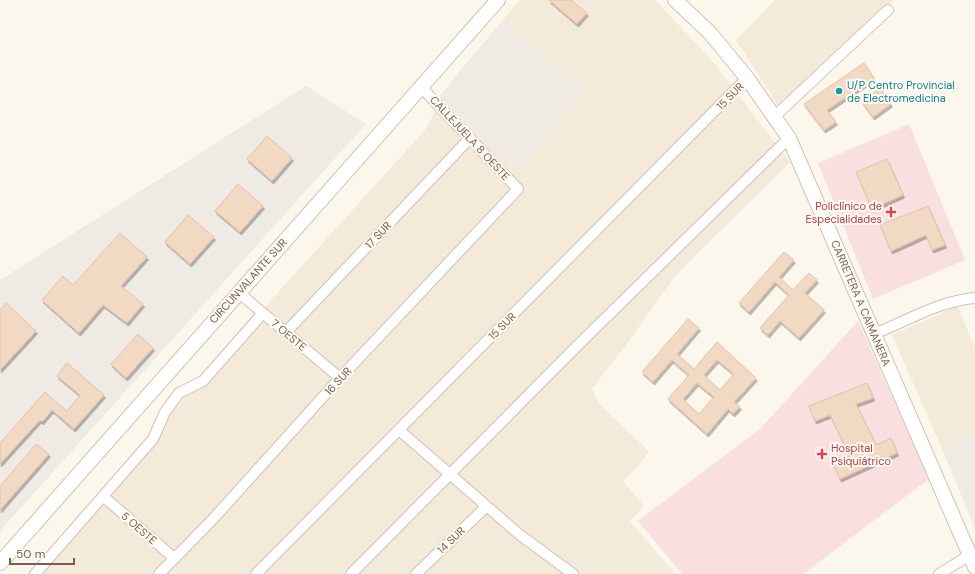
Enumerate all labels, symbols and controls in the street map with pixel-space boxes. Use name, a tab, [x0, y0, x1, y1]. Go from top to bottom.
place label: U/P Centro Provincial de Electromedicina	[847, 78, 955, 105]
street label: 15 SUR	[713, 79, 747, 113]
marker: U/P Centro Provincial de Electromedicina	[834, 86, 844, 96]
street label: CALLEJUELA 8 OESTE	[427, 93, 513, 183]
place label: Policlínico de Especialidades	[806, 199, 882, 226]
marker: Policlínico de Especialidades	[885, 206, 897, 218]
street label: 17 SUR	[362, 218, 394, 252]
street label: CIRCUNVALANTE SUR	[206, 236, 290, 326]
street label: CARRETERA A CAIMANERA	[828, 238, 894, 368]
street label: 15 SUR	[485, 309, 519, 343]
street label: 7 OESTE	[268, 316, 310, 354]
street label: 16 SUR	[321, 364, 355, 398]
place label: Hospital Psiquiátrico	[831, 441, 891, 468]
marker: Hospital Psiquiátrico	[816, 448, 828, 460]
street label: 5 OESTE	[118, 509, 160, 547]
street label: 14 SUR	[434, 523, 468, 557]
scale bar	[10, 540, 74, 566]
text: 50 m	[16, 546, 45, 562]

